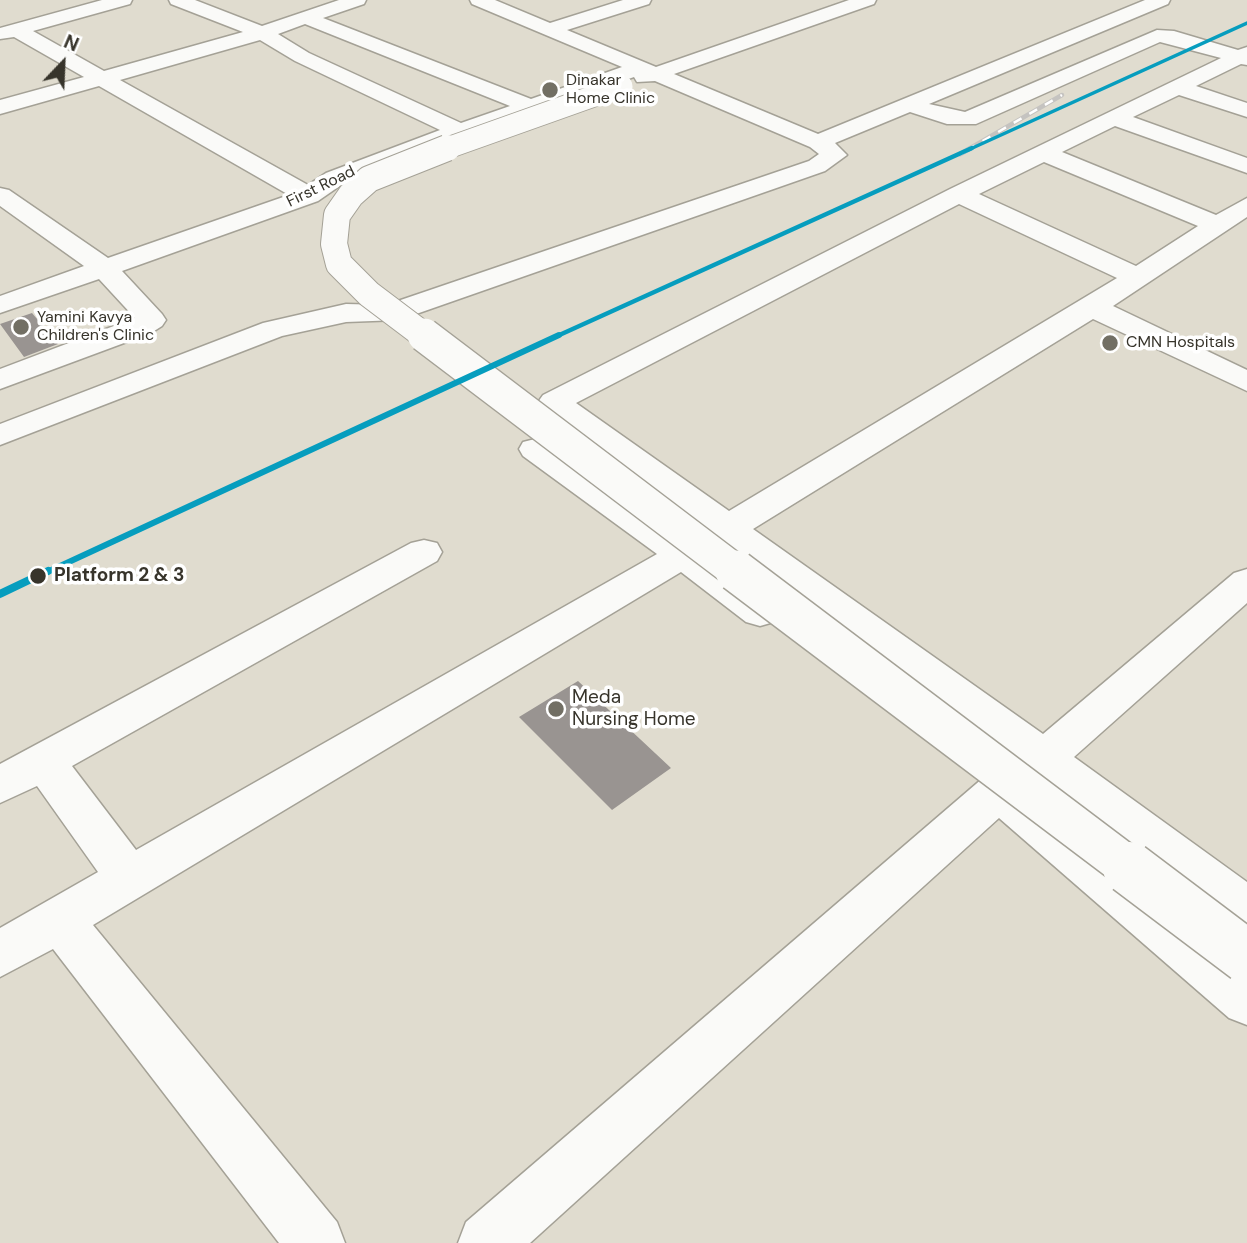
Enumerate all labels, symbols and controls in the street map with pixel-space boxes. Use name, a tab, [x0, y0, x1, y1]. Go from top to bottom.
north arrow	[28, 28, 98, 98]
text: N	[60, 29, 83, 57]
place label: Dinakar Home Clinic	[566, 71, 655, 109]
marker: Dinakar Home Clinic	[540, 80, 560, 100]
street label: First Road	[284, 162, 358, 212]
place label: Yamini Kavya Children's Clinic	[37, 308, 154, 346]
marker: Yamini Kavya Children's Clinic	[11, 317, 31, 337]
marker: CMN Hospitals	[1100, 333, 1120, 353]
place label: CMN Hospitals	[1126, 333, 1235, 353]
place label: Platform 2 & 3	[54, 565, 185, 587]
marker: Platform 2 & 3	[28, 566, 48, 586]
place label: Meda Nursing Home	[572, 687, 696, 731]
marker: Meda Nursing Home	[546, 699, 566, 719]

